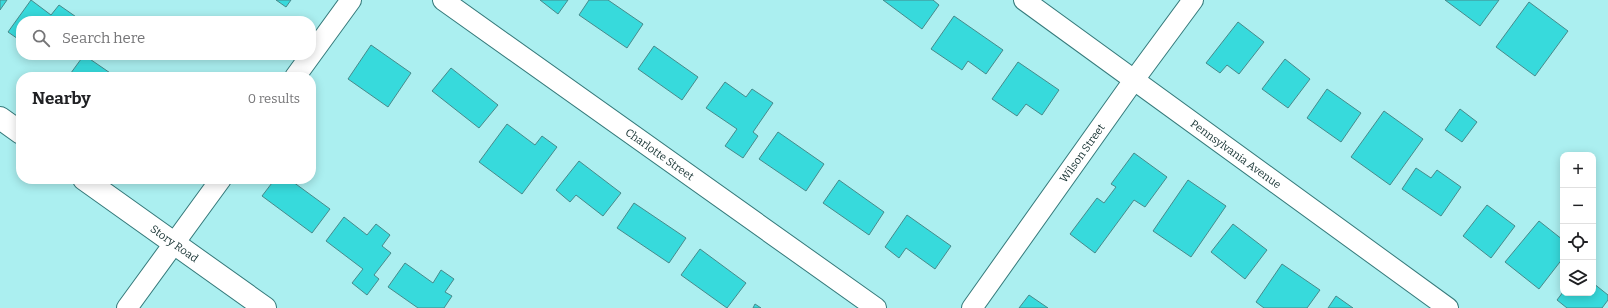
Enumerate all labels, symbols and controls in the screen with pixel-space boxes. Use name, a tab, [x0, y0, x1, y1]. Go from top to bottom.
search box	[16, 16, 316, 60]
icon: search	[30, 27, 52, 49]
text: Search here	[62, 29, 145, 47]
text: Nearby	[32, 88, 91, 109]
text: 0 results	[248, 91, 300, 106]
street label: Pennsylvania Avenue	[1188, 117, 1284, 192]
street label: Wilson Street	[1057, 121, 1108, 185]
street label: Charlotte Street	[623, 126, 696, 183]
map controls	[1560, 152, 1596, 296]
button: +	[1560, 152, 1596, 188]
button: −	[1560, 188, 1596, 224]
street label: Story Road	[148, 222, 201, 266]
button: locate	[1560, 224, 1596, 260]
button: layers	[1560, 260, 1596, 296]

